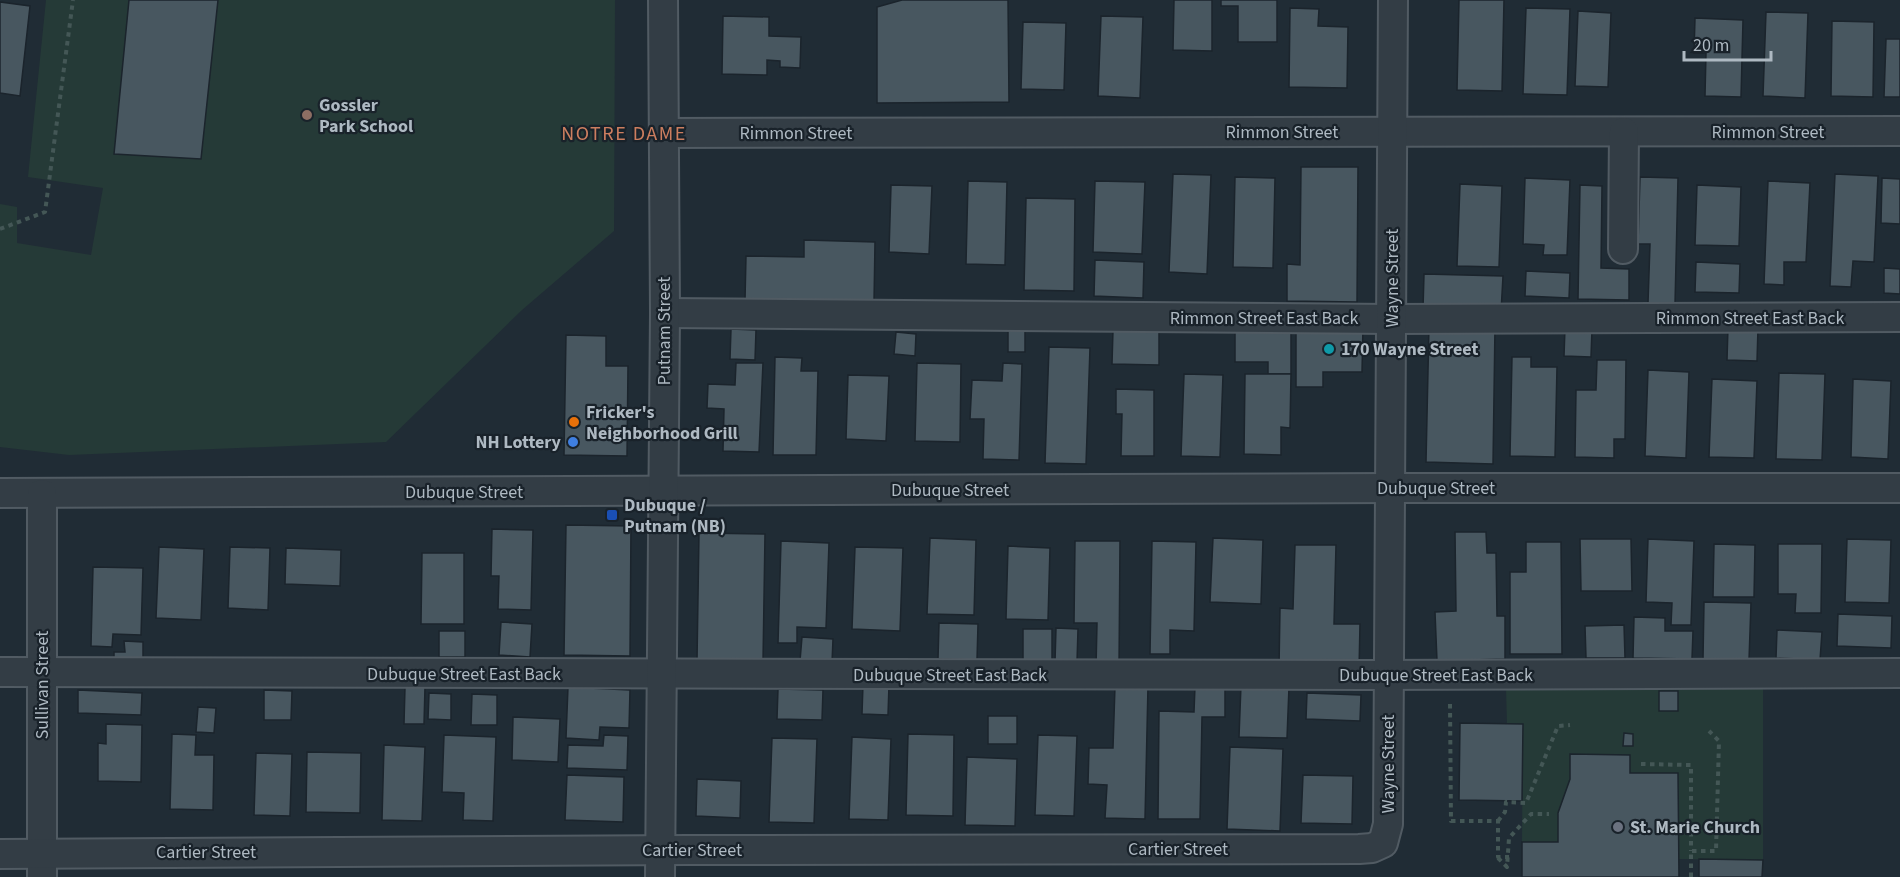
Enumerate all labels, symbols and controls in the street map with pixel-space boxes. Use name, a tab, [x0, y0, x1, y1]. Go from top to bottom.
scale bar	[1684, 24, 1771, 62]
text: 20 m	[1693, 33, 1729, 58]
place label: Gossler Park School	[319, 93, 413, 139]
marker: Gossler Park School	[300, 108, 314, 122]
district label: NOTRE DAME	[561, 120, 687, 148]
street label: Rimmon Street	[1226, 120, 1338, 145]
street label: Rimmon Street	[1712, 120, 1824, 145]
street label: Rimmon Street	[740, 121, 852, 146]
street label: Wayne Street	[1380, 229, 1405, 327]
street label: Putnam Street	[652, 277, 677, 385]
street label: Rimmon Street East Back	[1170, 306, 1358, 331]
street label: Rimmon Street East Back	[1656, 306, 1844, 331]
place label: 170 Wayne Street	[1341, 337, 1478, 362]
marker: 170 Wayne Street	[1322, 342, 1336, 356]
place label: Fricker's Neighborhood Grill	[586, 400, 738, 446]
marker: Fricker's Neighborhood Grill	[567, 415, 581, 429]
place label: NH Lottery	[476, 430, 562, 455]
marker: NH Lottery	[566, 435, 580, 449]
street label: Dubuque Street	[1377, 476, 1495, 501]
street label: Dubuque Street	[891, 478, 1009, 503]
street label: Dubuque Street	[405, 480, 523, 505]
place label: Dubuque / Putnam (NB)	[624, 493, 726, 539]
marker: Dubuque / Putnam (NB)	[605, 508, 619, 522]
street label: Sullivan Street	[30, 631, 55, 739]
street label: Dubuque Street East Back	[367, 662, 561, 687]
street label: Dubuque Street East Back	[853, 663, 1047, 688]
street label: Dubuque Street East Back	[1339, 663, 1533, 688]
street label: Wayne Street	[1376, 715, 1401, 813]
place label: St. Marie Church	[1630, 815, 1760, 840]
marker: St. Marie Church	[1611, 820, 1625, 834]
street label: Cartier Street	[1128, 837, 1228, 862]
street label: Cartier Street	[642, 838, 742, 863]
street label: Cartier Street	[156, 840, 256, 865]

